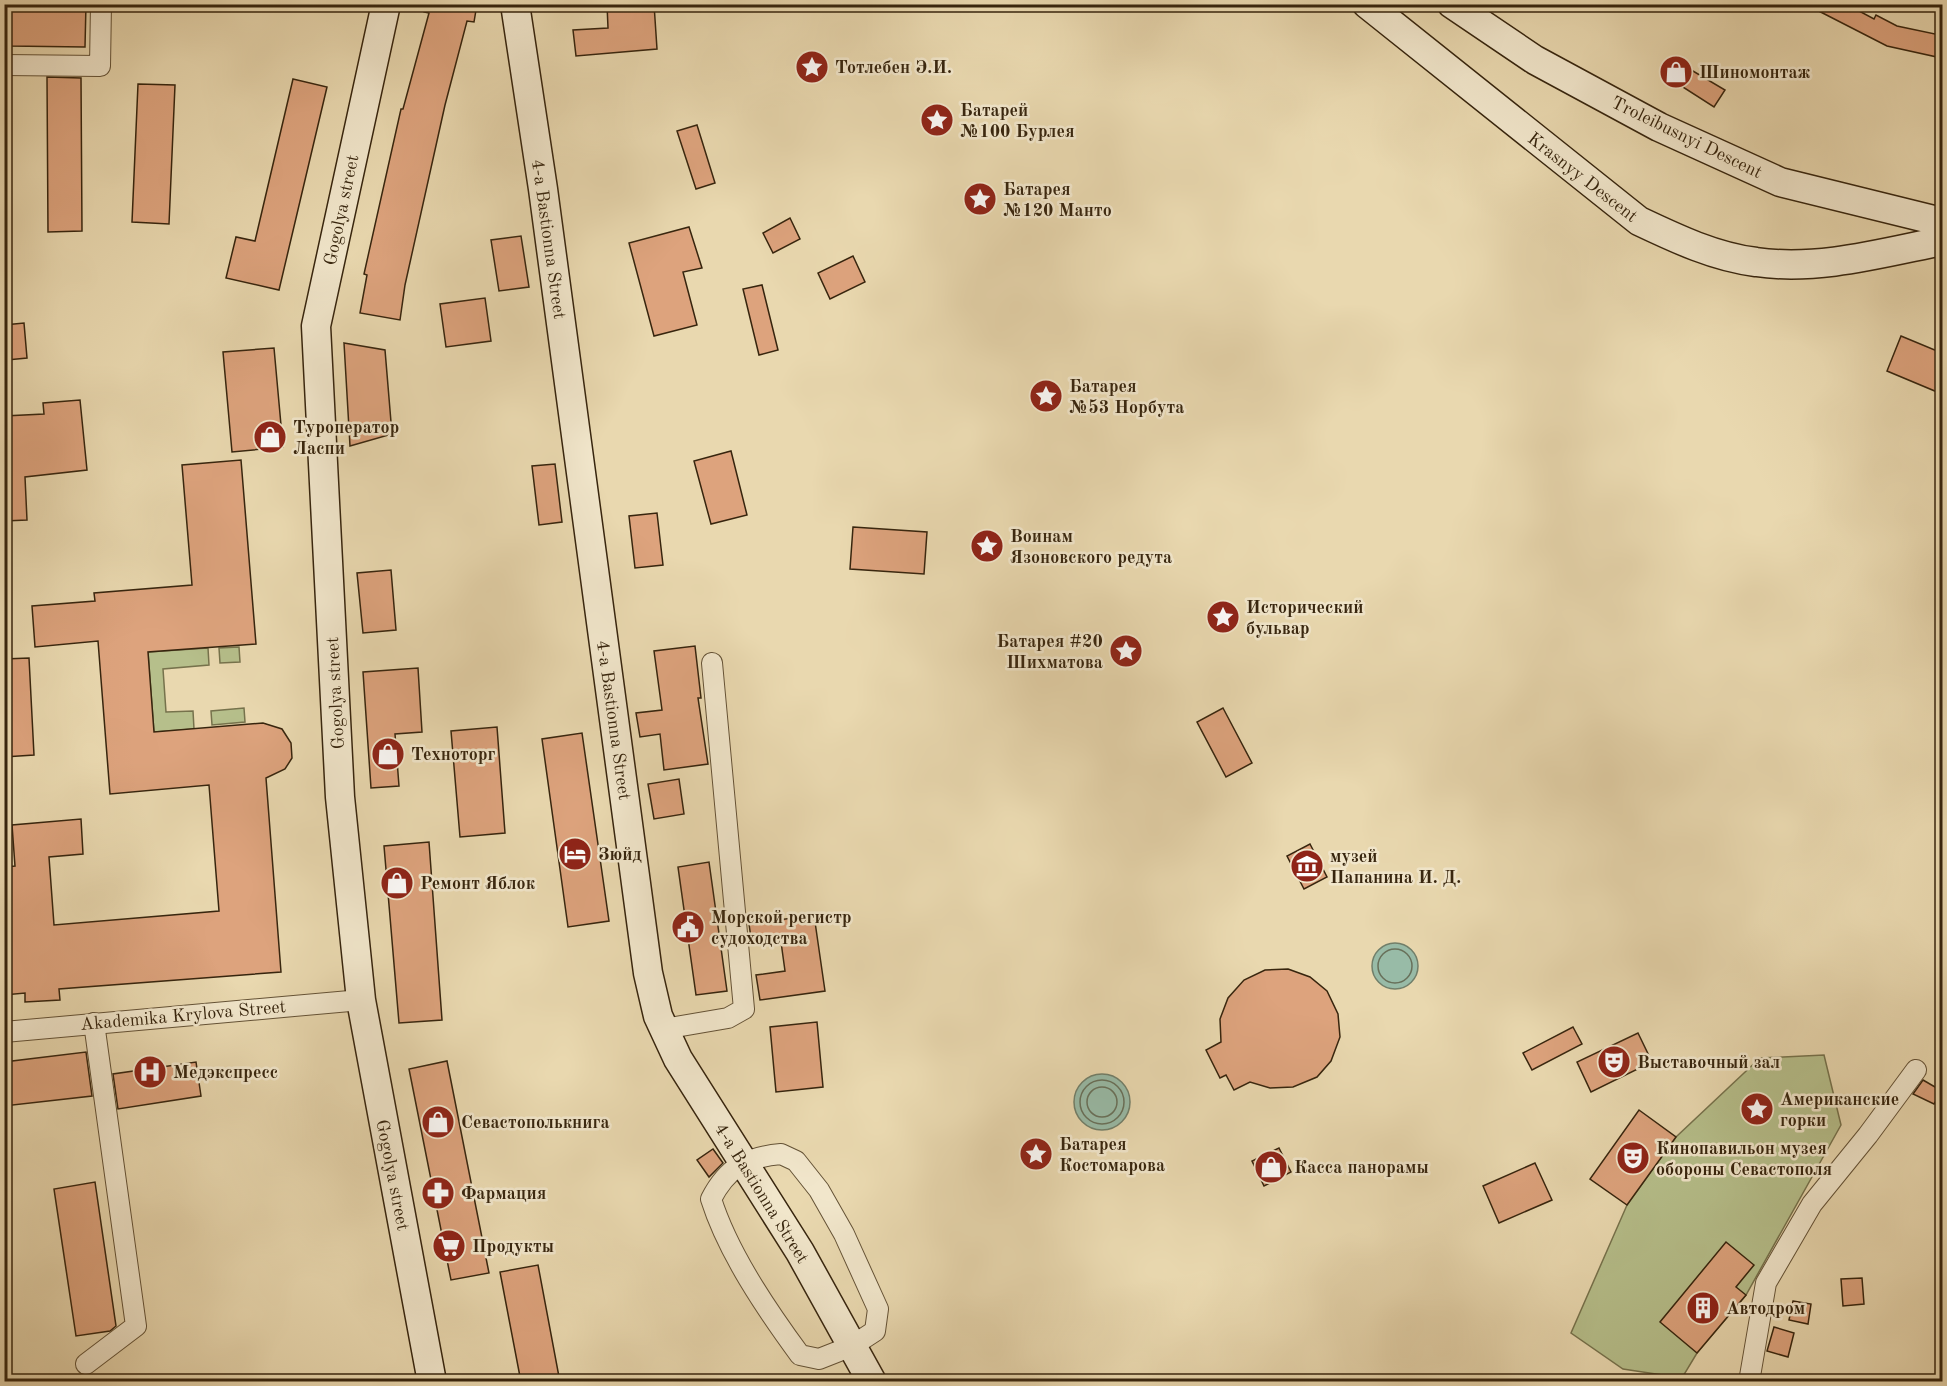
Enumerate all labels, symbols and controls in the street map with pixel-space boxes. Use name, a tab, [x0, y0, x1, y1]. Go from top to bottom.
place icon: Тотлебен Э.И.	[794, 49, 830, 85]
shop icon: Шиномонтаж	[1658, 54, 1694, 90]
place label: Тотлебен Э.И.	[835, 59, 952, 77]
place label: Шиномонтаж	[1699, 64, 1811, 82]
street label: Troleibusnyi Descent	[1608, 94, 1765, 182]
place icon: Батарей №100 Бурлея	[919, 102, 955, 138]
place label: Батарей №100 Бурлея	[960, 102, 1075, 141]
street label: Krasnyy Descent	[1524, 130, 1641, 226]
street label: Gogolya street	[321, 153, 362, 267]
street label: 4-a Bastionna Street	[528, 158, 568, 320]
place icon: Батарея №120 Манто	[962, 181, 998, 217]
place label: Батарея №120 Манто	[1003, 181, 1112, 220]
place icon: Батарея №53 Норбута	[1028, 378, 1064, 414]
place label: Батарея №53 Норбута	[1069, 378, 1184, 417]
shop icon: Туроператор Ласпи	[252, 419, 288, 455]
place label: Туроператор Ласпи	[293, 419, 399, 458]
place icon: Воинам Язоновского редута	[969, 528, 1005, 564]
place label: Воинам Язоновского редута	[1010, 528, 1172, 567]
place icon: Исторический бульвар	[1205, 599, 1241, 635]
place label: Исторический бульвар	[1246, 599, 1364, 638]
place label: Батарея #20 Шихматова	[997, 633, 1103, 672]
place icon: Батарея #20 Шихматова	[1108, 633, 1144, 669]
street label: Gogolya street	[324, 636, 348, 750]
street label: 4-a Bastionna Street	[593, 639, 633, 801]
shop icon: Техноторг	[370, 736, 406, 772]
place label: Техноторг	[411, 746, 496, 764]
hotel icon: Зюйд	[557, 836, 593, 872]
place label: Зюйд	[598, 846, 642, 864]
museum icon: музей Папанина И. Д.	[1289, 848, 1325, 884]
place label: музей Папанина И. Д.	[1330, 848, 1461, 887]
shop icon: Ремонт Яблок	[379, 865, 415, 901]
place label: Ремонт Яблок	[420, 875, 536, 893]
public building icon: Морской регистр судоходства	[670, 909, 706, 945]
place label: Морской регистр судоходства	[711, 909, 852, 948]
street label: Akademika Krylova Street	[80, 998, 287, 1034]
theatre icon: Выставочный зал	[1596, 1044, 1632, 1080]
hospital icon: Медэкспресс	[132, 1054, 168, 1090]
place label: Выставочный зал	[1637, 1054, 1780, 1072]
place label: Медэкспресс	[173, 1064, 278, 1082]
place icon: Американские горки	[1739, 1091, 1775, 1127]
place label: Американские горки	[1780, 1091, 1899, 1130]
shop icon: Севастополькнига	[420, 1104, 456, 1140]
place label: Севастополькнига	[461, 1114, 610, 1132]
street label: Gogolya street	[372, 1118, 412, 1232]
street label: 4-a Bastionna Street	[711, 1120, 812, 1267]
place icon: Батарея Костомарова	[1018, 1136, 1054, 1172]
place label: Батарея Костомарова	[1059, 1136, 1165, 1175]
theatre icon: Кинопавильон музея обороны Севастополя	[1615, 1140, 1651, 1176]
place label: Кинопавильон музея обороны Севастополя	[1656, 1140, 1832, 1179]
shop icon: Касса панорамы	[1253, 1149, 1289, 1185]
place label: Касса панорамы	[1294, 1159, 1429, 1177]
pharmacy icon: Фармация	[420, 1175, 456, 1211]
place label: Фармация	[461, 1185, 546, 1203]
supermarket icon: Продукты	[431, 1228, 467, 1264]
place label: Продукты	[472, 1238, 554, 1256]
building icon: Автодром	[1685, 1290, 1721, 1326]
place label: Автодром	[1726, 1300, 1805, 1318]

